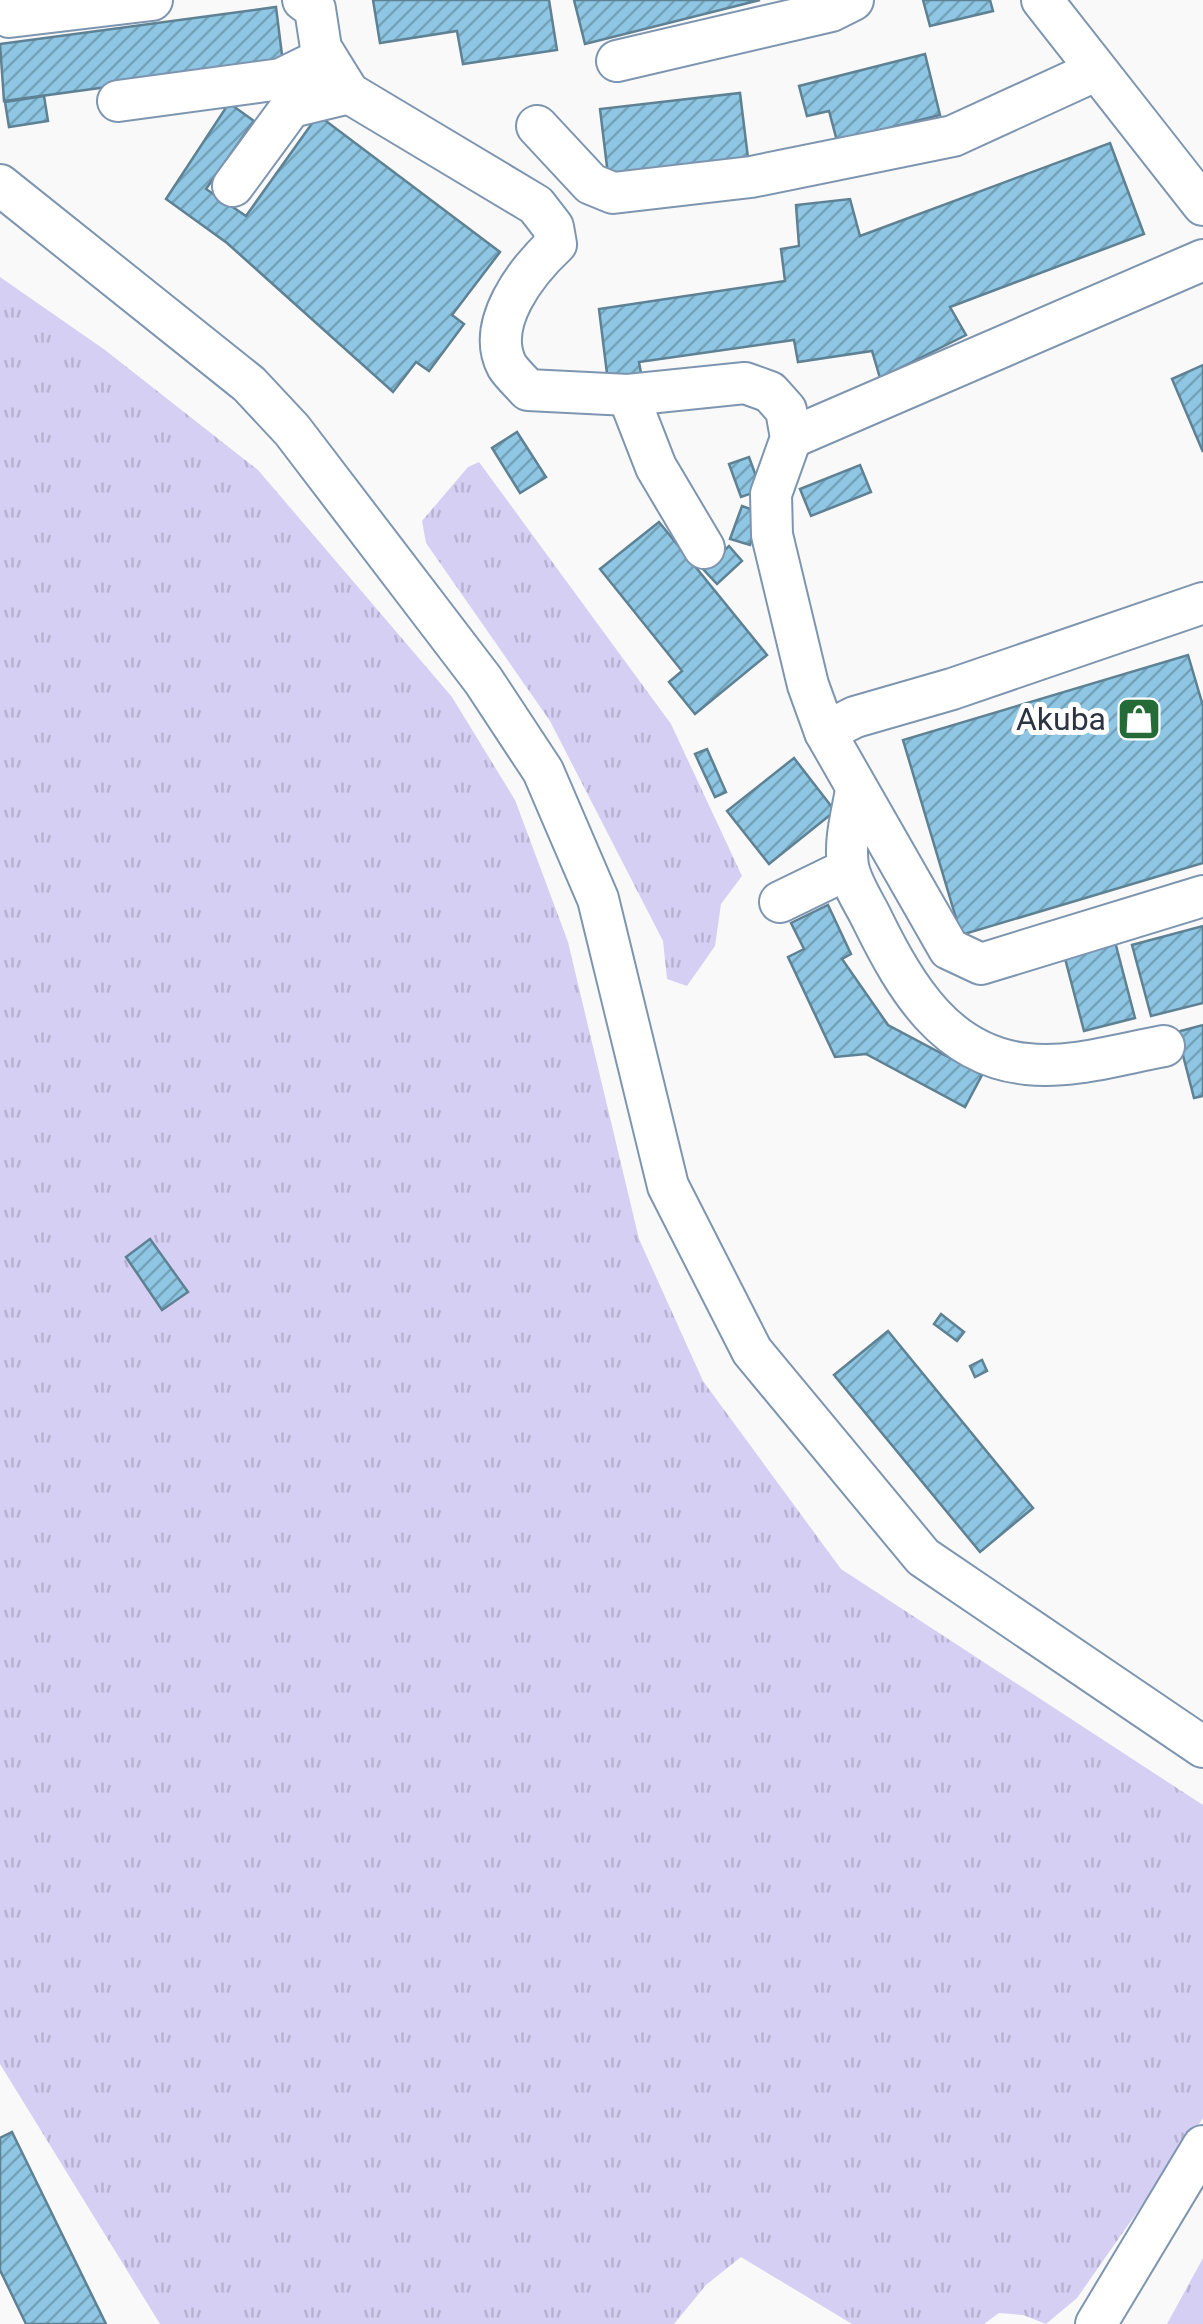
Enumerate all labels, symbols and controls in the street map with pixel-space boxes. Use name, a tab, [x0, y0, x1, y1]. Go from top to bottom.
shop icon: Akuba	[1116, 696, 1162, 742]
place label: Akuba	[1016, 700, 1106, 738]

